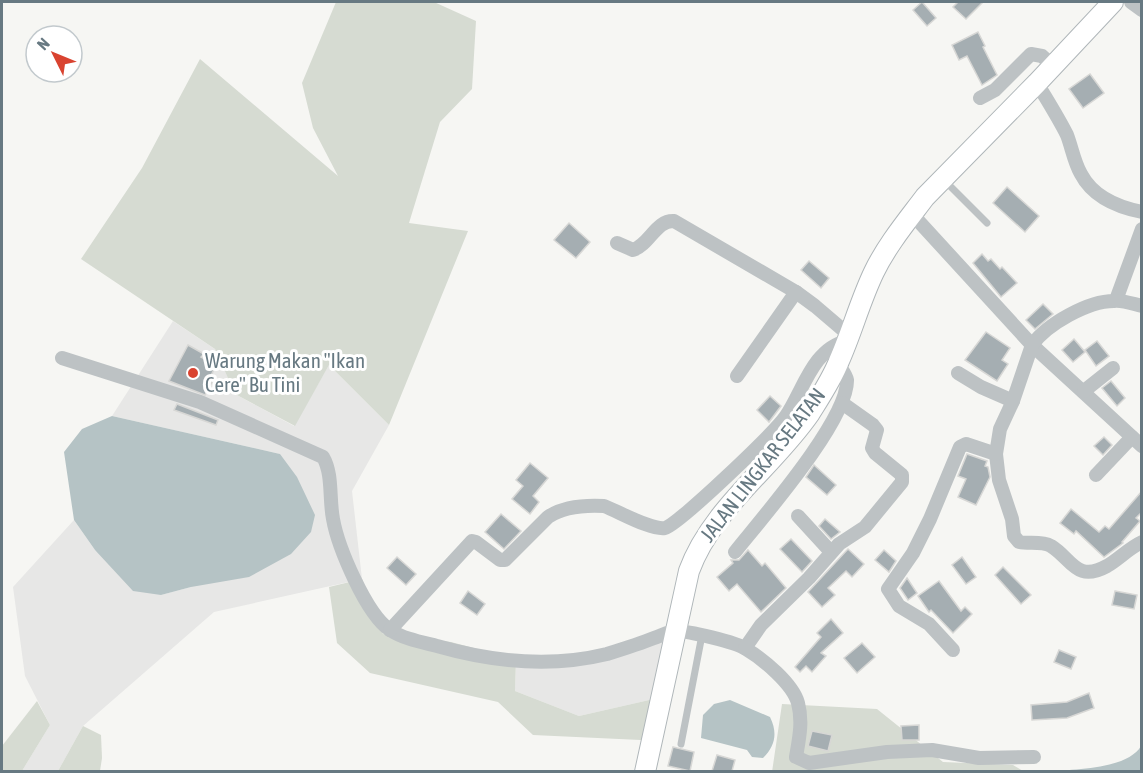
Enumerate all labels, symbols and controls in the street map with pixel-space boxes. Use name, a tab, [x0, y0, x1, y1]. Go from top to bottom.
north arrow	[24, 24, 84, 84]
text: N	[33, 34, 53, 53]
place label: Warung Makan "Ikan Cere" Bu Tini	[205, 348, 365, 396]
marker: Warung Makan "Ikan Cere" Bu Tini	[186, 366, 200, 380]
street label: JALAN LINGKAR SELATAN	[695, 383, 830, 546]

